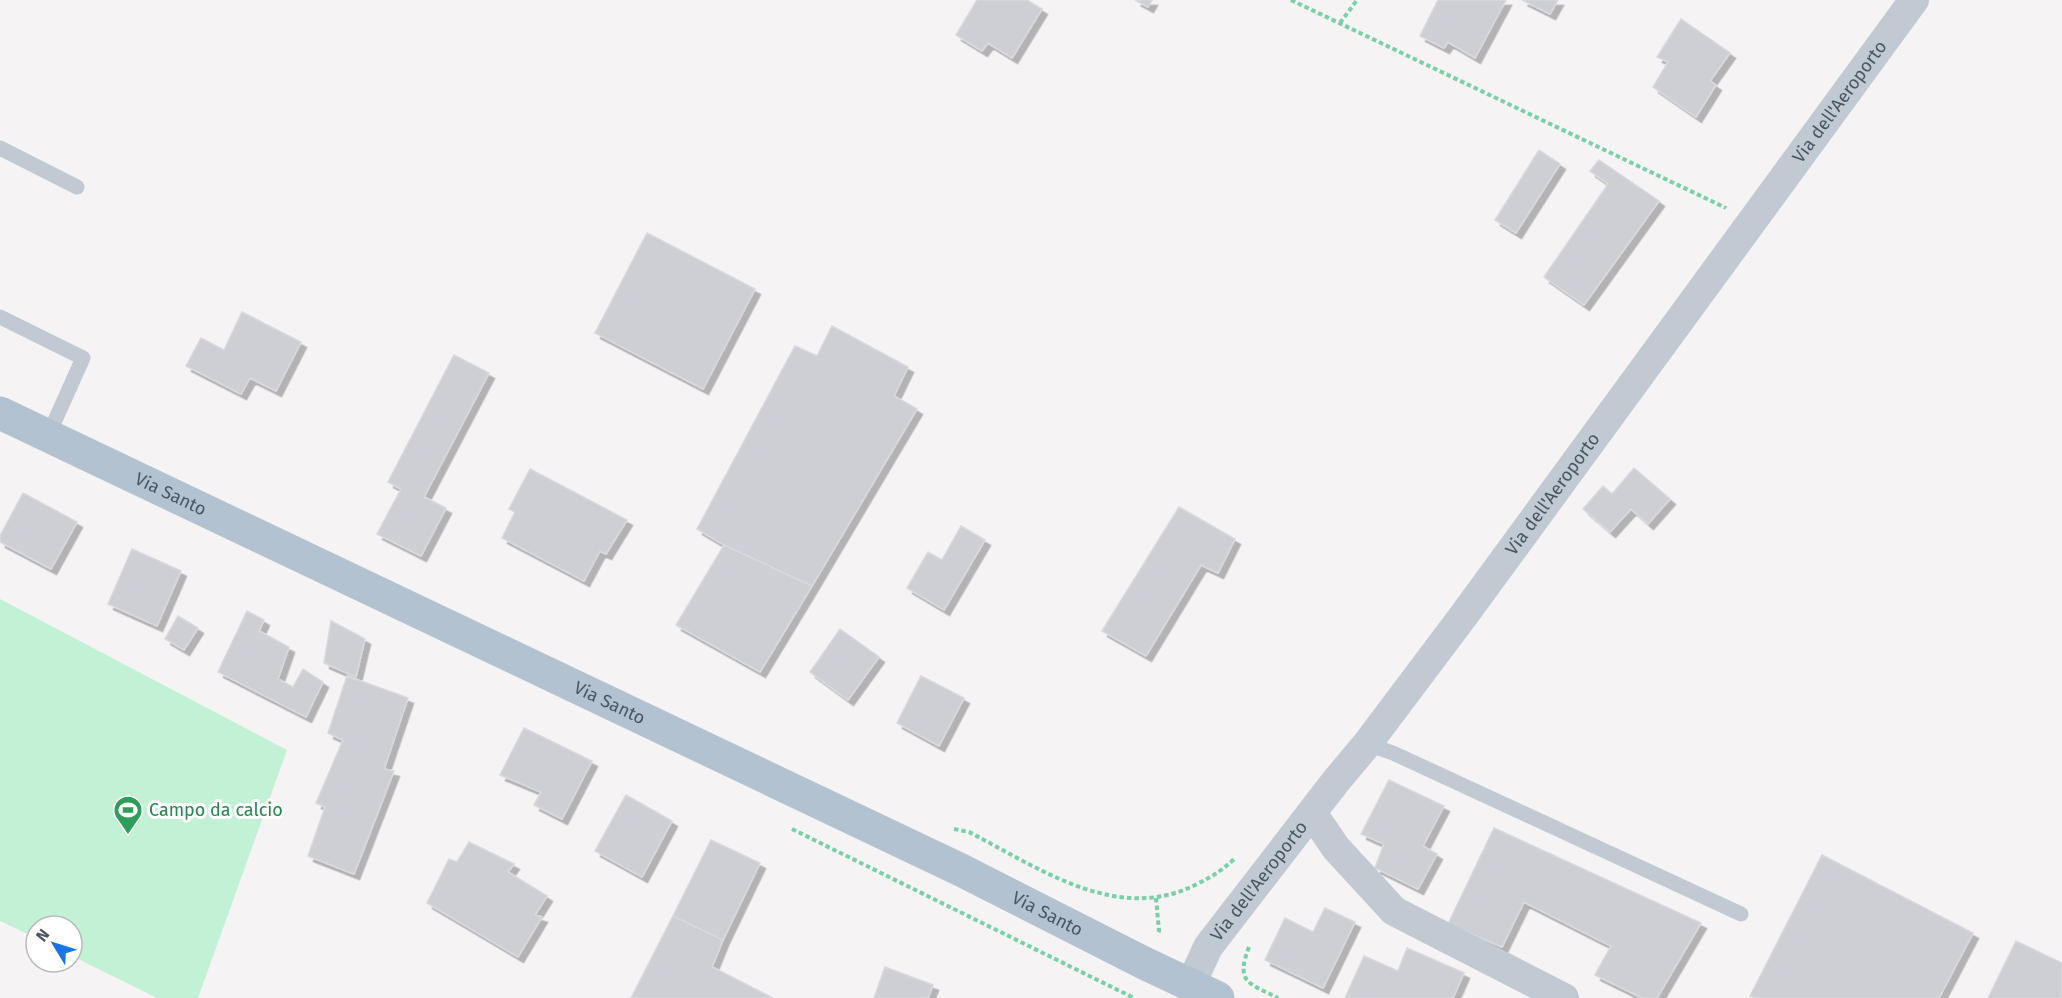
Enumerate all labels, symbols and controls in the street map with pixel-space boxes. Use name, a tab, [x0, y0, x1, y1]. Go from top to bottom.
street label: Via dell'Aeroporto	[1788, 36, 1892, 167]
street label: Via dell'Aeroporto	[1501, 429, 1605, 559]
street label: Via Santo	[131, 468, 210, 521]
street label: Via Santo	[570, 677, 649, 729]
sports icon: Campo da calcio	[112, 794, 144, 836]
place label: Campo da calcio	[149, 799, 283, 821]
street label: Via dell'Aeroporto	[1206, 817, 1312, 946]
street label: Via Santo	[1008, 887, 1086, 941]
north arrow	[24, 914, 84, 974]
text: N	[32, 925, 53, 945]

